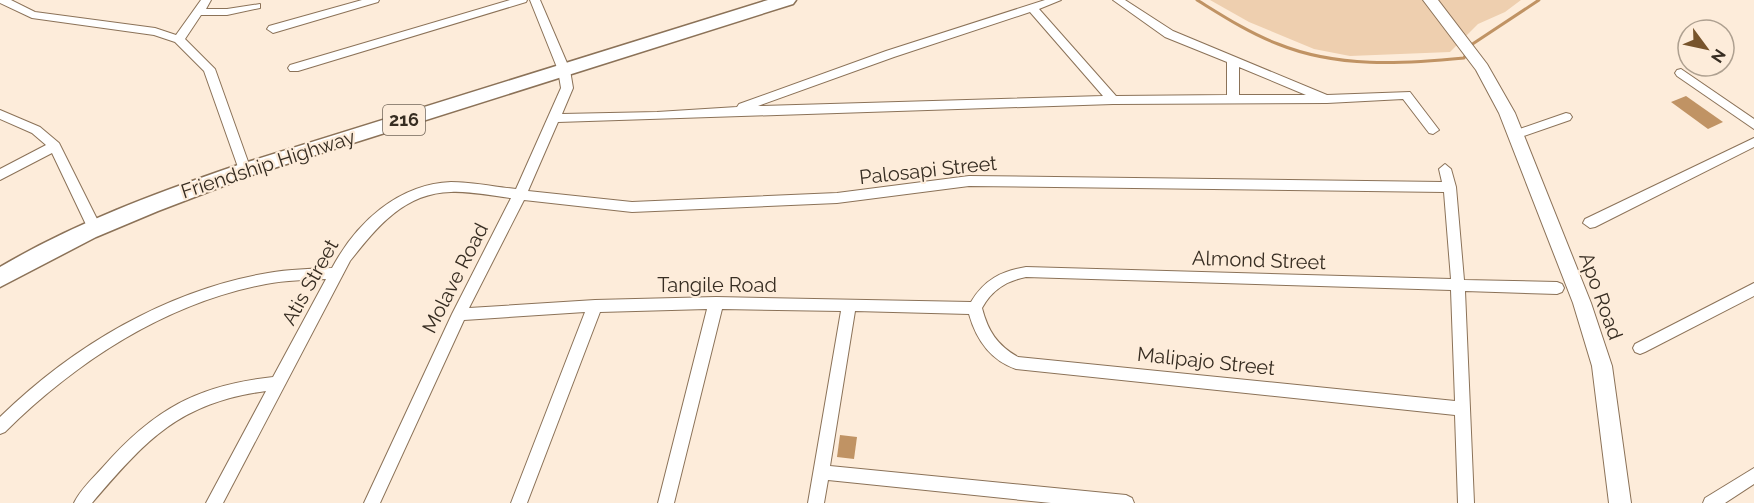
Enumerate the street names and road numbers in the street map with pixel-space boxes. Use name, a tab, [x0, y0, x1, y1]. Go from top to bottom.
road number: 216	[383, 105, 425, 135]
street label: Friendship Highway	[178, 124, 358, 203]
street label: Palosapi Street	[858, 151, 998, 189]
street label: Molave Road	[417, 219, 493, 337]
street label: Atis Street	[277, 235, 344, 329]
street label: Almond Street	[1192, 246, 1327, 274]
street label: Apo Road	[1574, 249, 1628, 343]
street label: Tangile Road	[657, 273, 777, 297]
street label: Malipajo Street	[1136, 342, 1276, 380]

